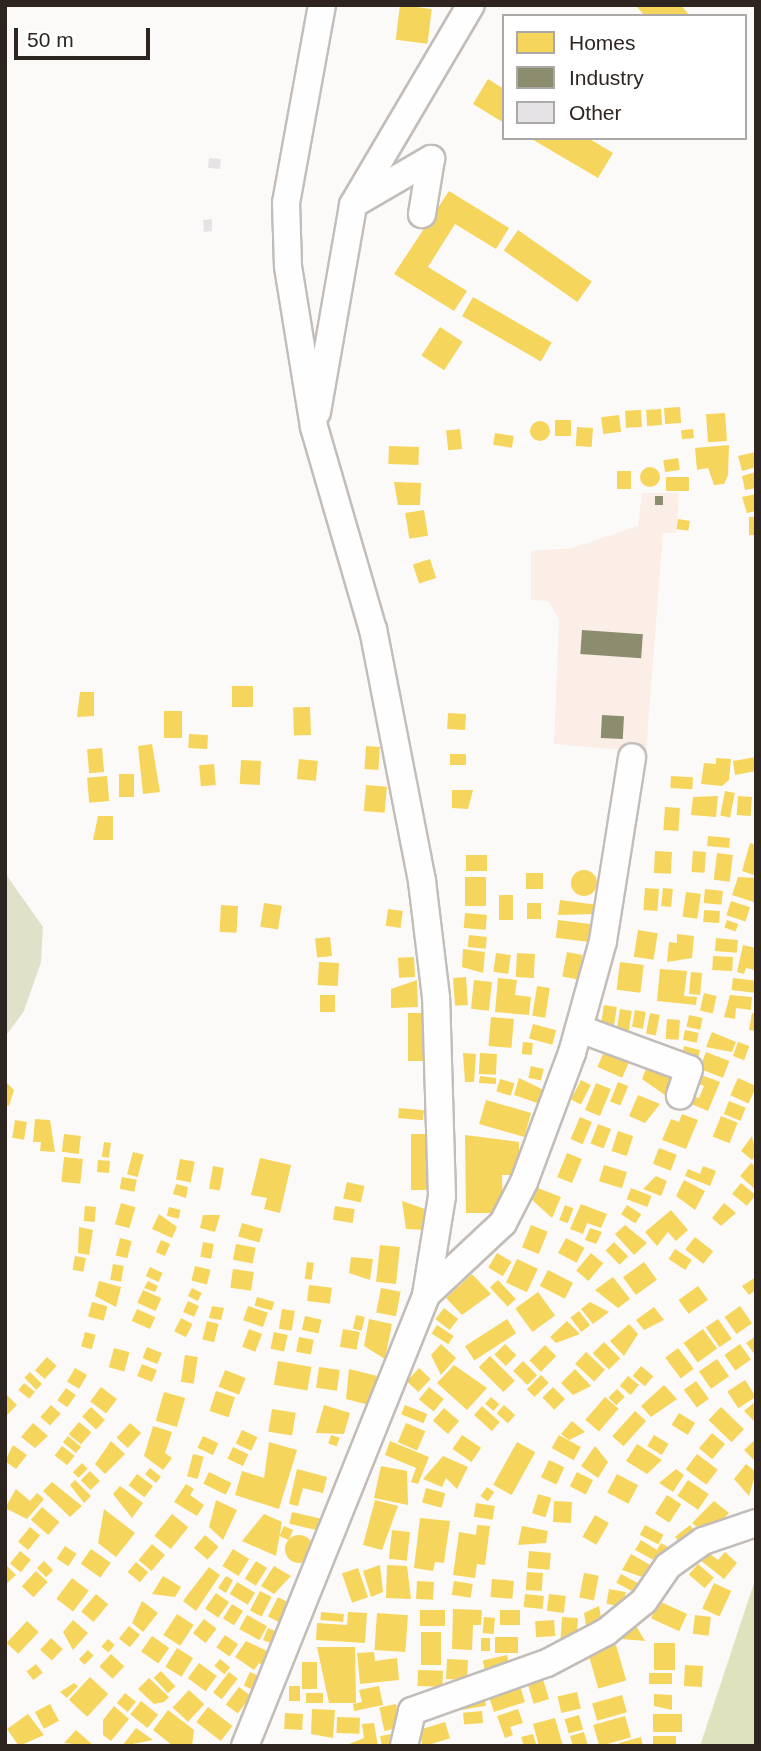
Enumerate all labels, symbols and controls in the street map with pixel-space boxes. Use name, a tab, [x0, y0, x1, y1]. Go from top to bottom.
scale bar	[18, 14, 154, 58]
legend	[502, 14, 747, 140]
text: 50 m	[27, 28, 74, 51]
text: Homes	[569, 31, 636, 54]
text: Industry	[569, 66, 644, 89]
text: Other	[569, 101, 622, 124]

